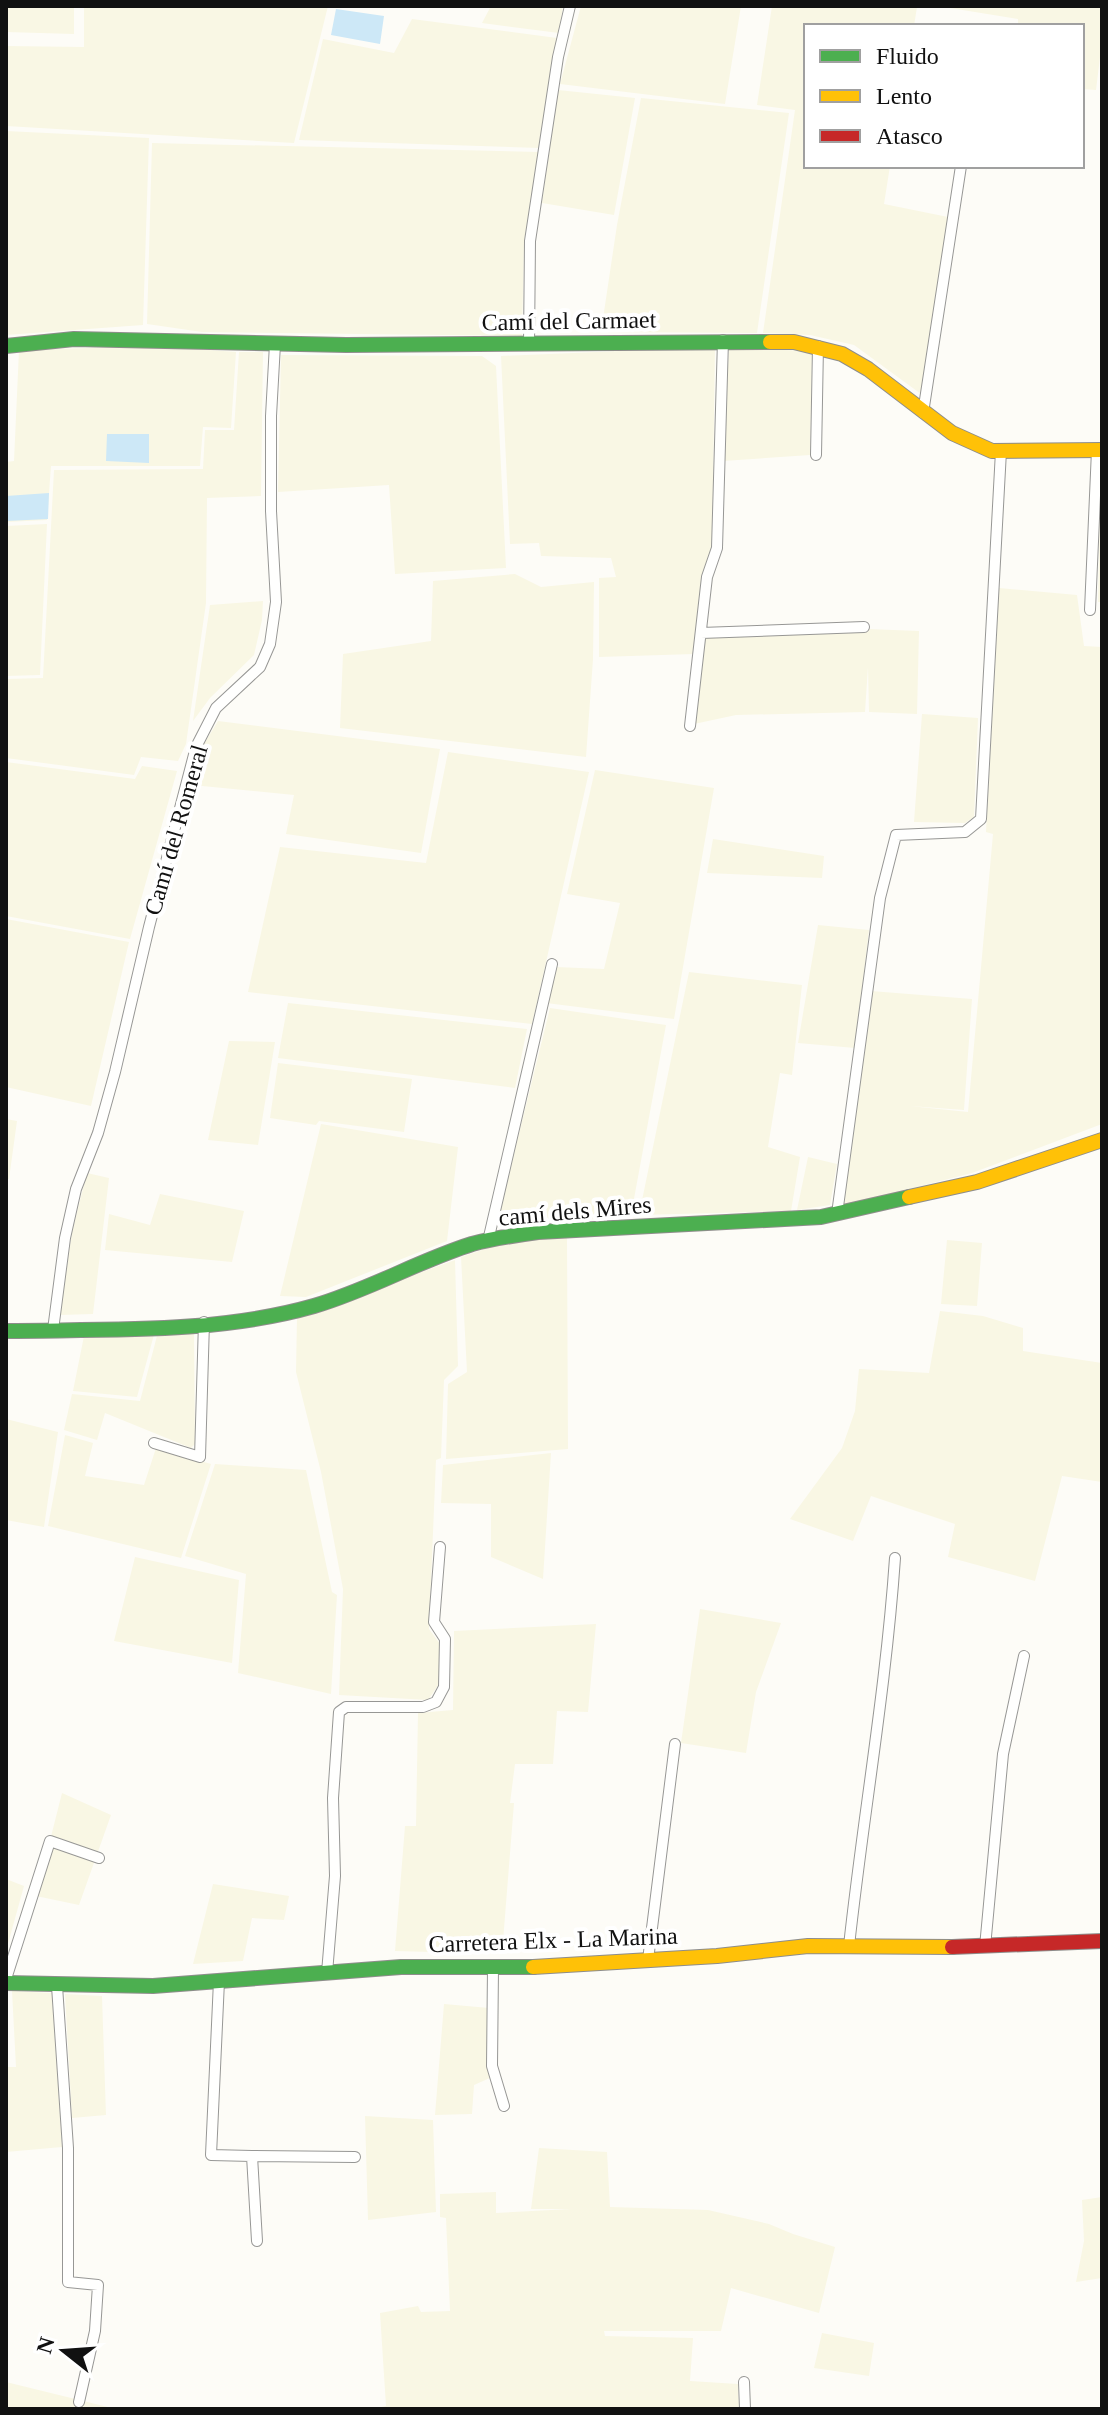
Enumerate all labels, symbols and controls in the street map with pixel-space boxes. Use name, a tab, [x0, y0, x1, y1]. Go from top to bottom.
legend	[804, 24, 1084, 168]
text: Fluido	[876, 43, 939, 69]
text: Lento	[876, 83, 932, 109]
text: Atasco	[876, 123, 943, 149]
street label: Camí del Carmaet	[481, 306, 657, 336]
street label: Camí del Romeral	[139, 742, 213, 918]
street label: camí dels Mires	[498, 1191, 652, 1231]
street label: Carretera Elx - La Marina	[428, 1923, 678, 1957]
north arrow	[24, 2311, 104, 2391]
text: N	[31, 2334, 60, 2357]

